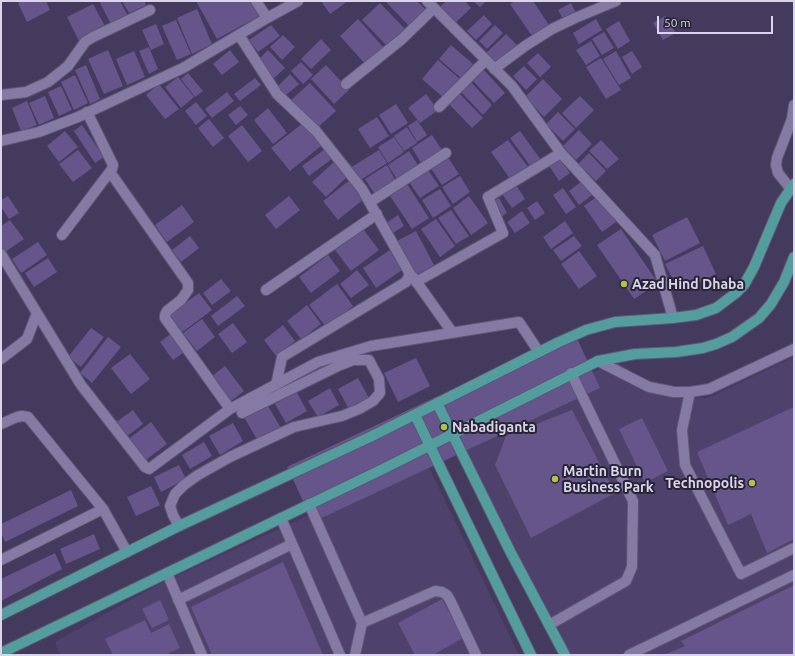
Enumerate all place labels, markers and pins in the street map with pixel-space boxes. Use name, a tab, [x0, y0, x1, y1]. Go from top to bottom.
place label: Azad Hind Dhaba	[632, 276, 744, 292]
marker: Azad Hind Dhaba	[619, 279, 629, 289]
place label: Nabadiganta	[452, 419, 536, 435]
marker: Nabadiganta	[439, 422, 449, 432]
place label: Martin Burn Business Park	[563, 463, 654, 496]
marker: Martin Burn Business Park	[550, 474, 560, 484]
place label: Technopolis	[665, 475, 744, 491]
marker: Technopolis	[747, 478, 757, 488]

